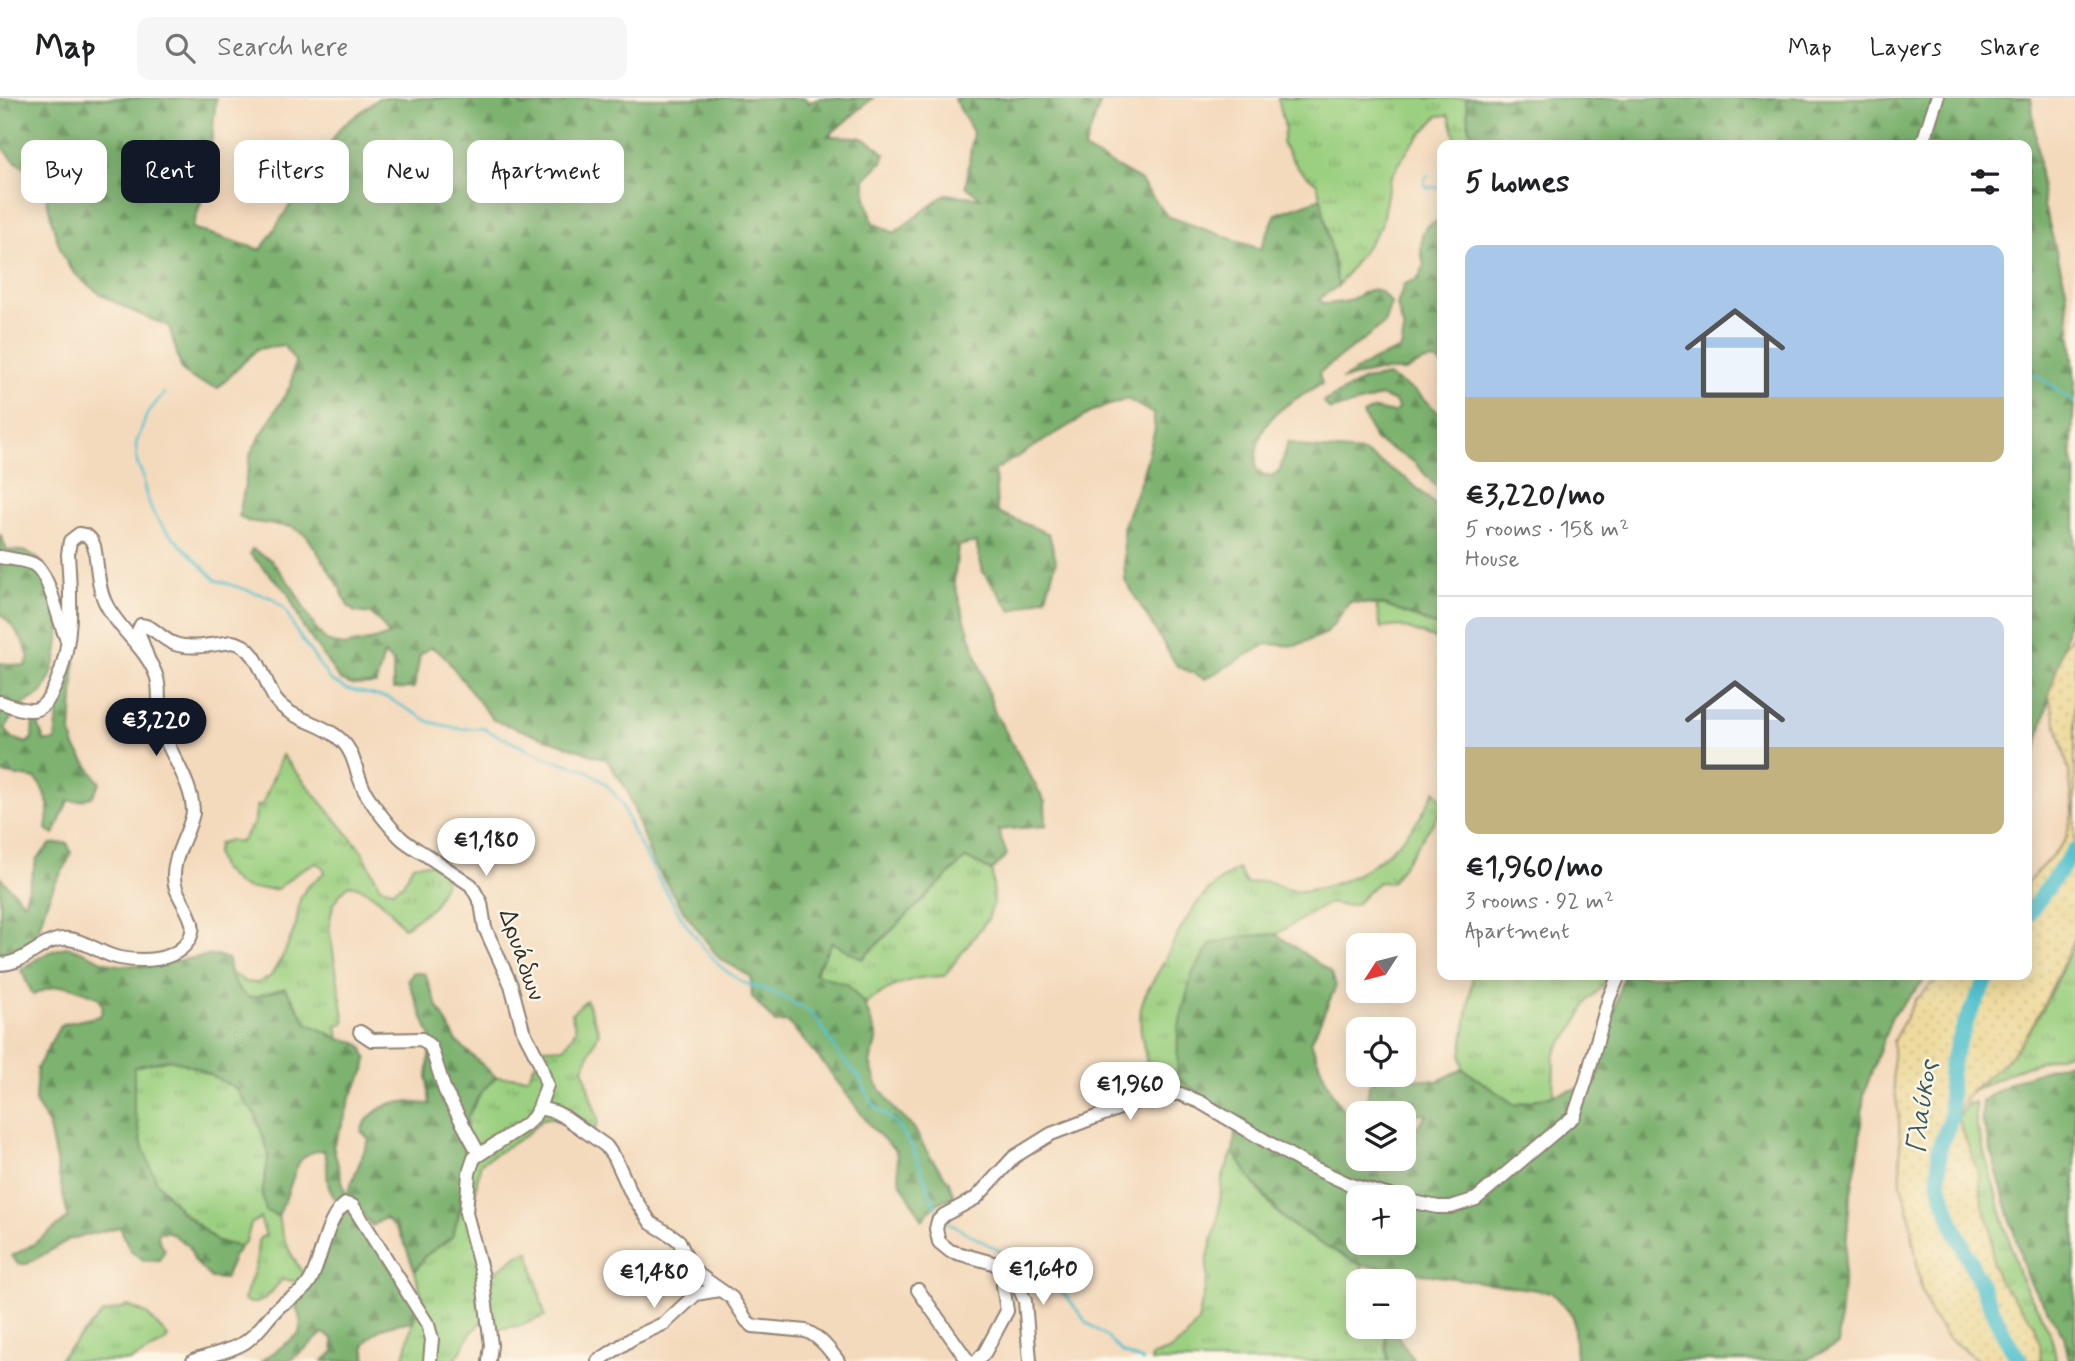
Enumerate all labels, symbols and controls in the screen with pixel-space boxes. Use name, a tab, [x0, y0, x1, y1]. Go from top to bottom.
search box	[137, 17, 627, 80]
text: Map	[35, 26, 95, 70]
icon: search	[161, 29, 199, 67]
text: Search here	[217, 31, 348, 65]
text: Map	[1788, 33, 1832, 64]
text: Layers	[1870, 33, 1942, 64]
text: Share	[1980, 33, 2040, 64]
chip: Buy	[21, 140, 107, 203]
chip: Rent	[121, 140, 220, 203]
chip: Filters	[234, 140, 349, 203]
chip: New	[363, 140, 453, 203]
chip: Apartment	[467, 140, 624, 203]
text: 5 homes	[1465, 163, 1570, 202]
icon: filters	[1966, 163, 2004, 201]
icon: home	[1672, 290, 1798, 416]
text: €3,220/mo	[1465, 476, 1605, 515]
text: 5 rooms · 158 m²	[1465, 515, 1629, 545]
text: House	[1465, 545, 1519, 575]
icon: home	[1672, 662, 1798, 788]
pin: €3,220	[99, 698, 213, 758]
text: €3,220	[121, 706, 191, 736]
pin: €1,180	[429, 818, 543, 878]
text: €1,180	[453, 826, 519, 856]
text: €1,960/mo	[1465, 848, 1603, 887]
text: 3 rooms · 92 m²	[1465, 887, 1614, 917]
street label: Δρυάδων	[491, 905, 551, 1005]
text: Apartment	[1465, 917, 1570, 947]
north arrow	[1346, 933, 1416, 1003]
map controls	[1346, 933, 1416, 1339]
button: locate	[1346, 1017, 1416, 1087]
water label: Γλαύκος	[1900, 1057, 1947, 1156]
pin: €1,960	[1073, 1062, 1187, 1122]
text: €1,960	[1096, 1070, 1164, 1100]
button: layers	[1346, 1101, 1416, 1171]
button: +	[1346, 1185, 1416, 1255]
pin: €1,640	[986, 1248, 1100, 1307]
pin: €1,480	[597, 1250, 711, 1310]
text: €1,640	[1008, 1255, 1078, 1285]
text: €1,480	[619, 1258, 689, 1288]
button: −	[1346, 1269, 1416, 1339]

